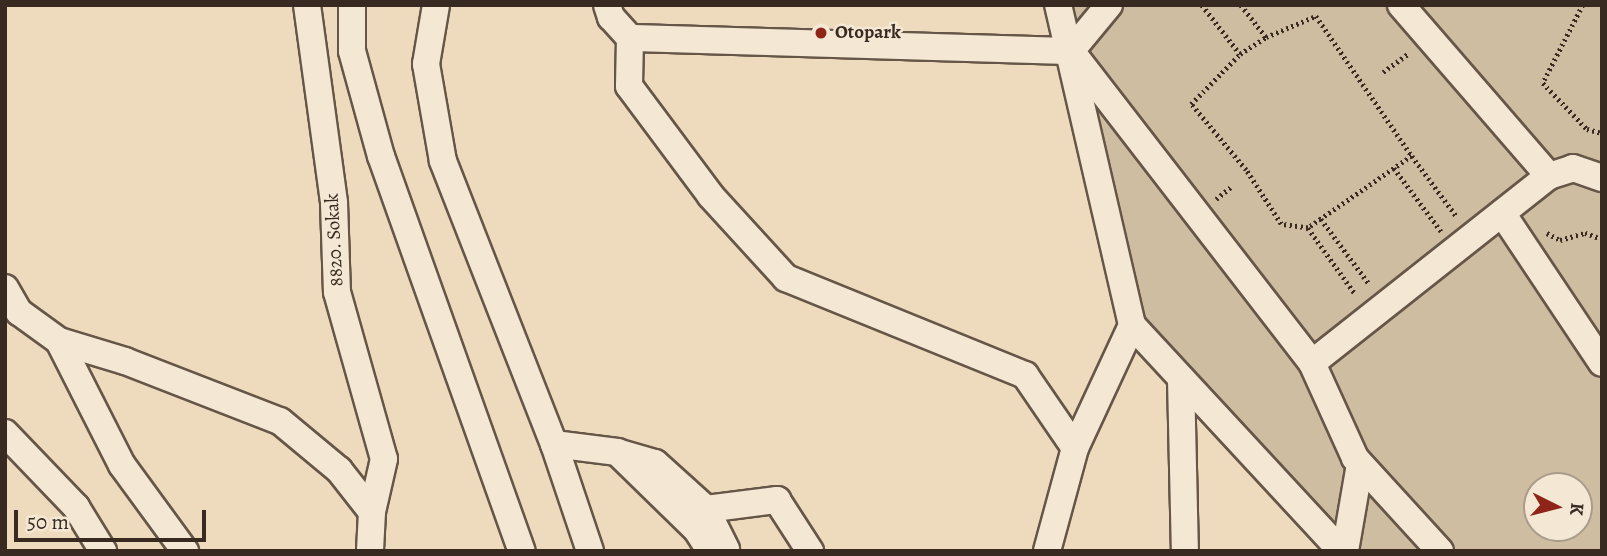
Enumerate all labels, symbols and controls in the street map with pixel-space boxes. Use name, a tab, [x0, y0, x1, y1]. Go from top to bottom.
place label: Otopark	[835, 22, 901, 44]
marker: Otopark	[813, 25, 829, 41]
street label: 8820. Sokak	[321, 193, 349, 287]
north arrow	[1523, 472, 1593, 542]
scale bar	[18, 496, 210, 540]
text: K	[1563, 501, 1590, 517]
text: 50 m	[27, 508, 69, 536]

